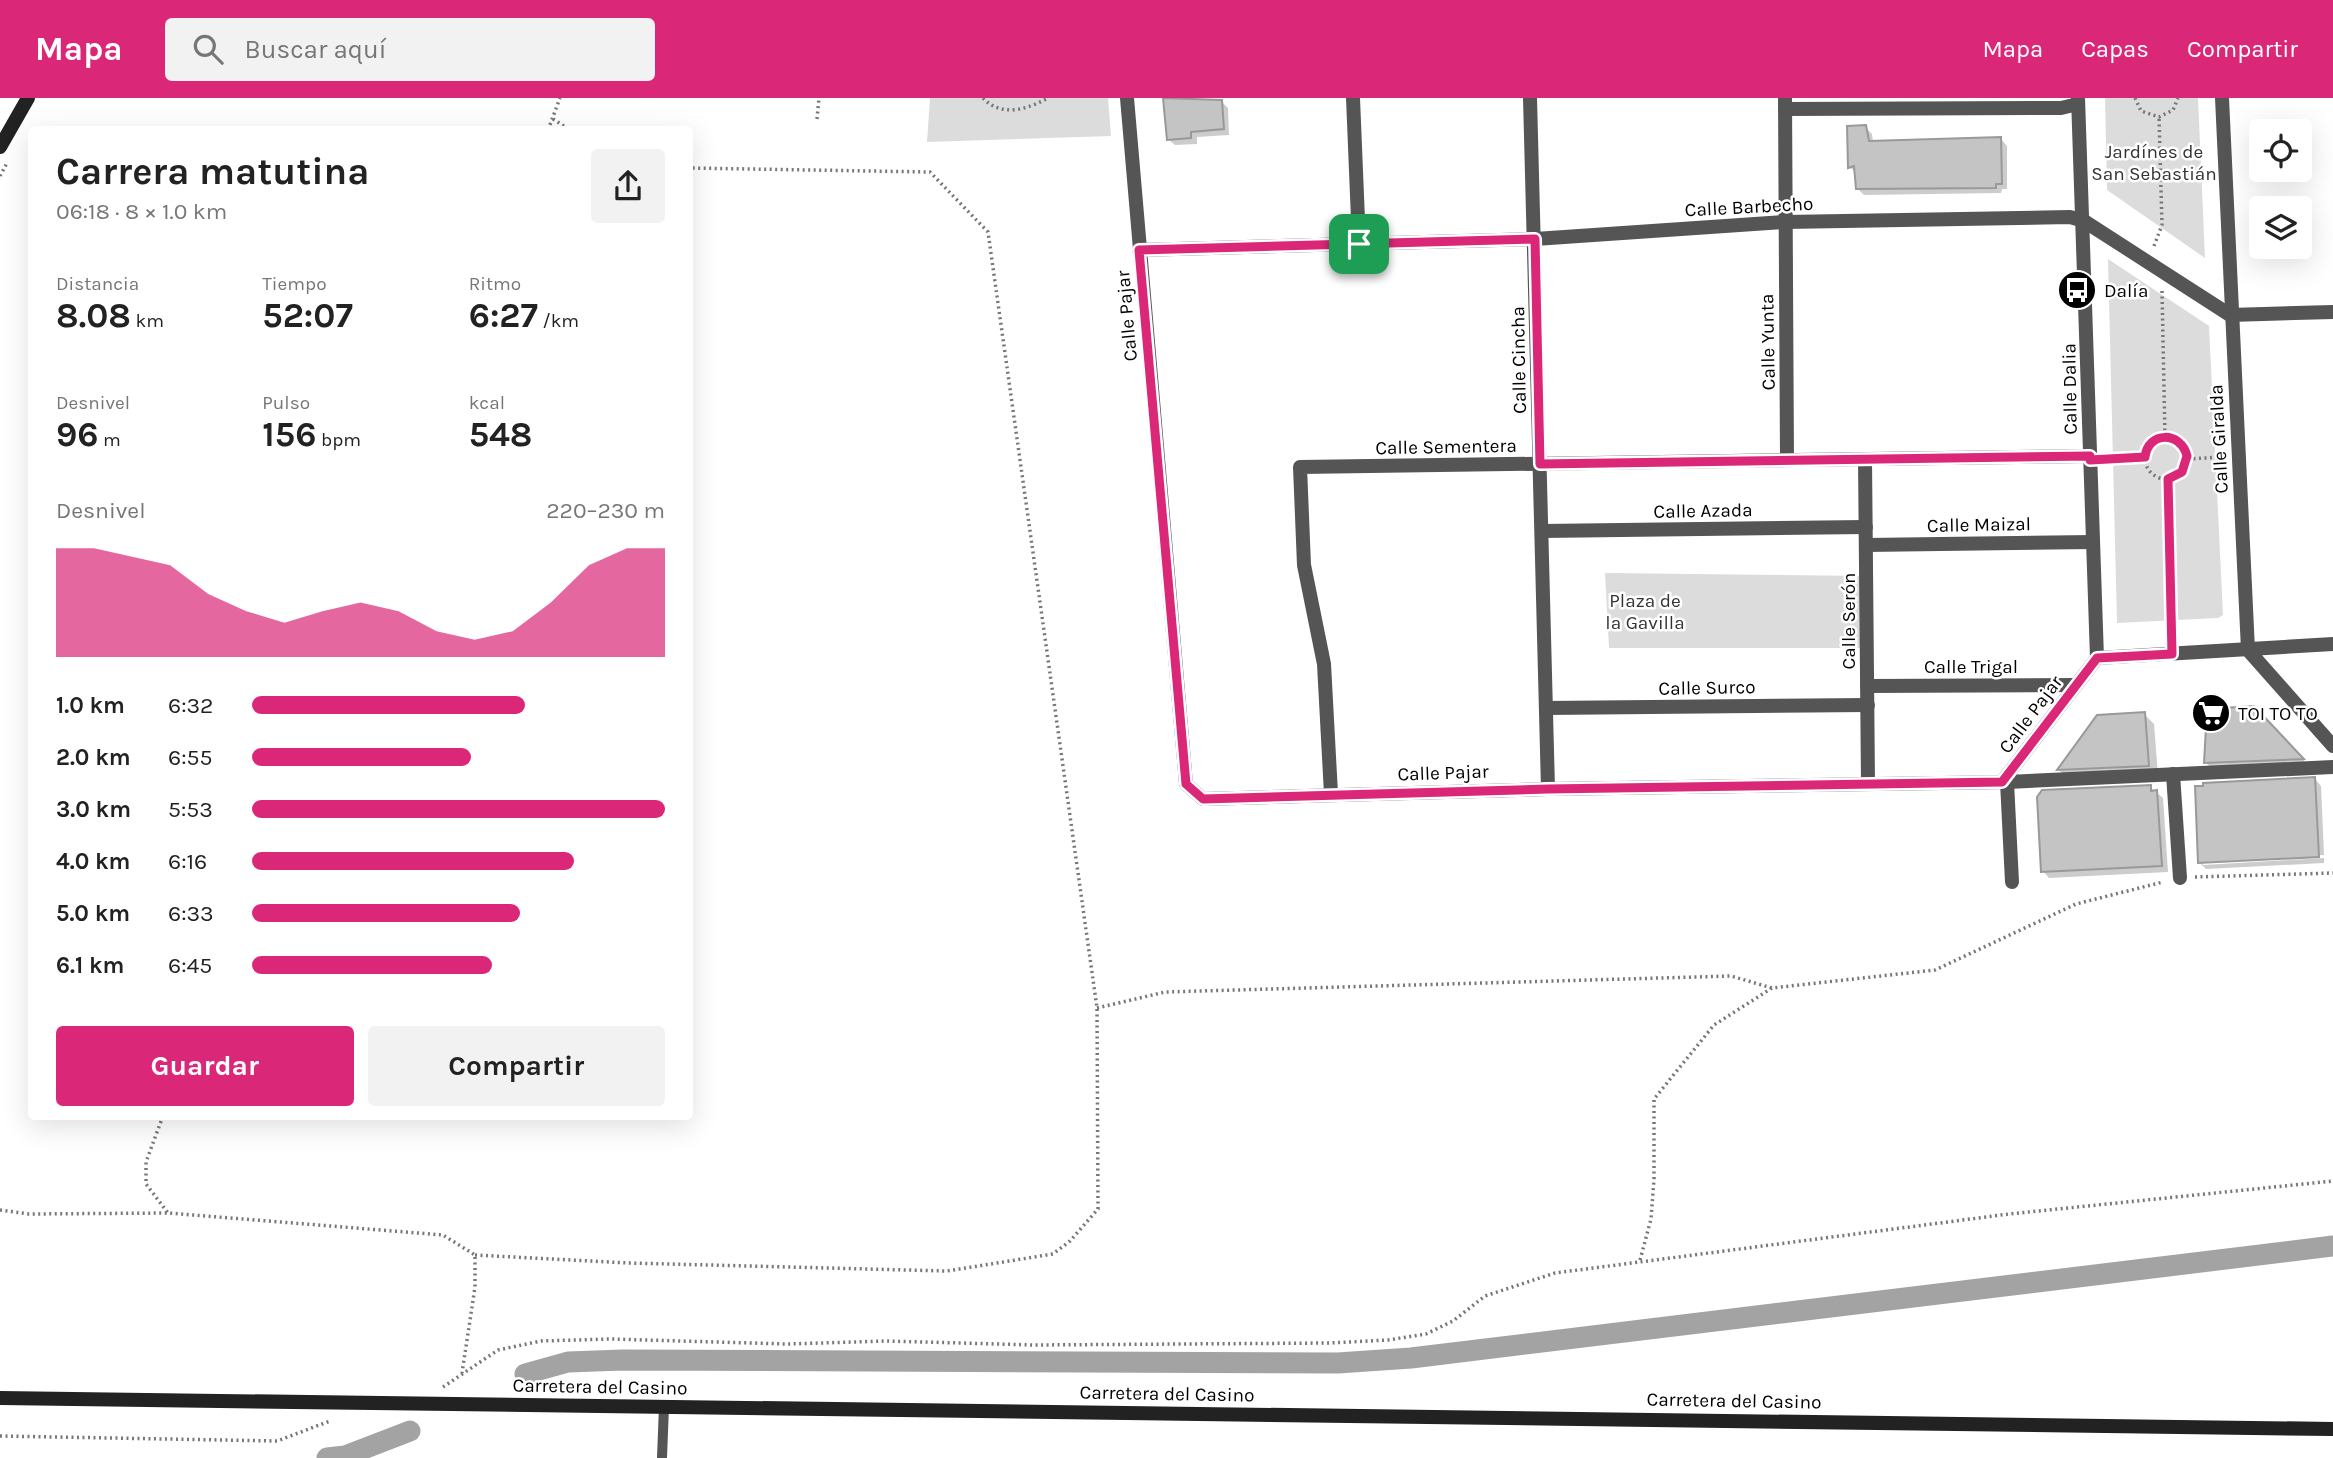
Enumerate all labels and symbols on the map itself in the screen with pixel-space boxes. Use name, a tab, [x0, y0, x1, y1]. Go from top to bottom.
park label: Jardínes de San Sebastián	[2091, 141, 2217, 185]
street label: Calle Barbecho	[1684, 193, 1814, 221]
pin	[1329, 214, 1389, 274]
street label: Calle Pajar	[1112, 269, 1142, 362]
bus stop icon: Dalía	[2056, 269, 2098, 311]
place label: Dalía	[2104, 280, 2148, 302]
street label: Calle Yunta	[1756, 293, 1780, 391]
street label: Calle Cincha	[1507, 306, 1531, 414]
street label: Calle Dalia	[2058, 343, 2082, 435]
street label: Calle Giralda	[2205, 384, 2233, 494]
street label: Calle Sementera	[1375, 435, 1517, 459]
street label: Calle Azada	[1653, 499, 1753, 523]
street label: Calle Maizal	[1927, 513, 2031, 537]
street label: Calle Serón	[1838, 573, 1860, 669]
park label: Plaza de la Gavilla	[1605, 590, 1685, 634]
street label: Calle Trigal	[1924, 656, 2018, 678]
street label: Calle Pajar	[1995, 671, 2067, 758]
street label: Calle Surco	[1658, 676, 1756, 700]
supermarket icon: TOI TO TO	[2190, 692, 2232, 734]
place label: TOI TO TO	[2238, 703, 2318, 725]
street label: Calle Pajar	[1397, 760, 1489, 786]
street label: Carretera del Casino	[512, 1374, 688, 1400]
street label: Carretera del Casino	[1079, 1381, 1255, 1407]
street label: Carretera del Casino	[1646, 1388, 1822, 1414]

